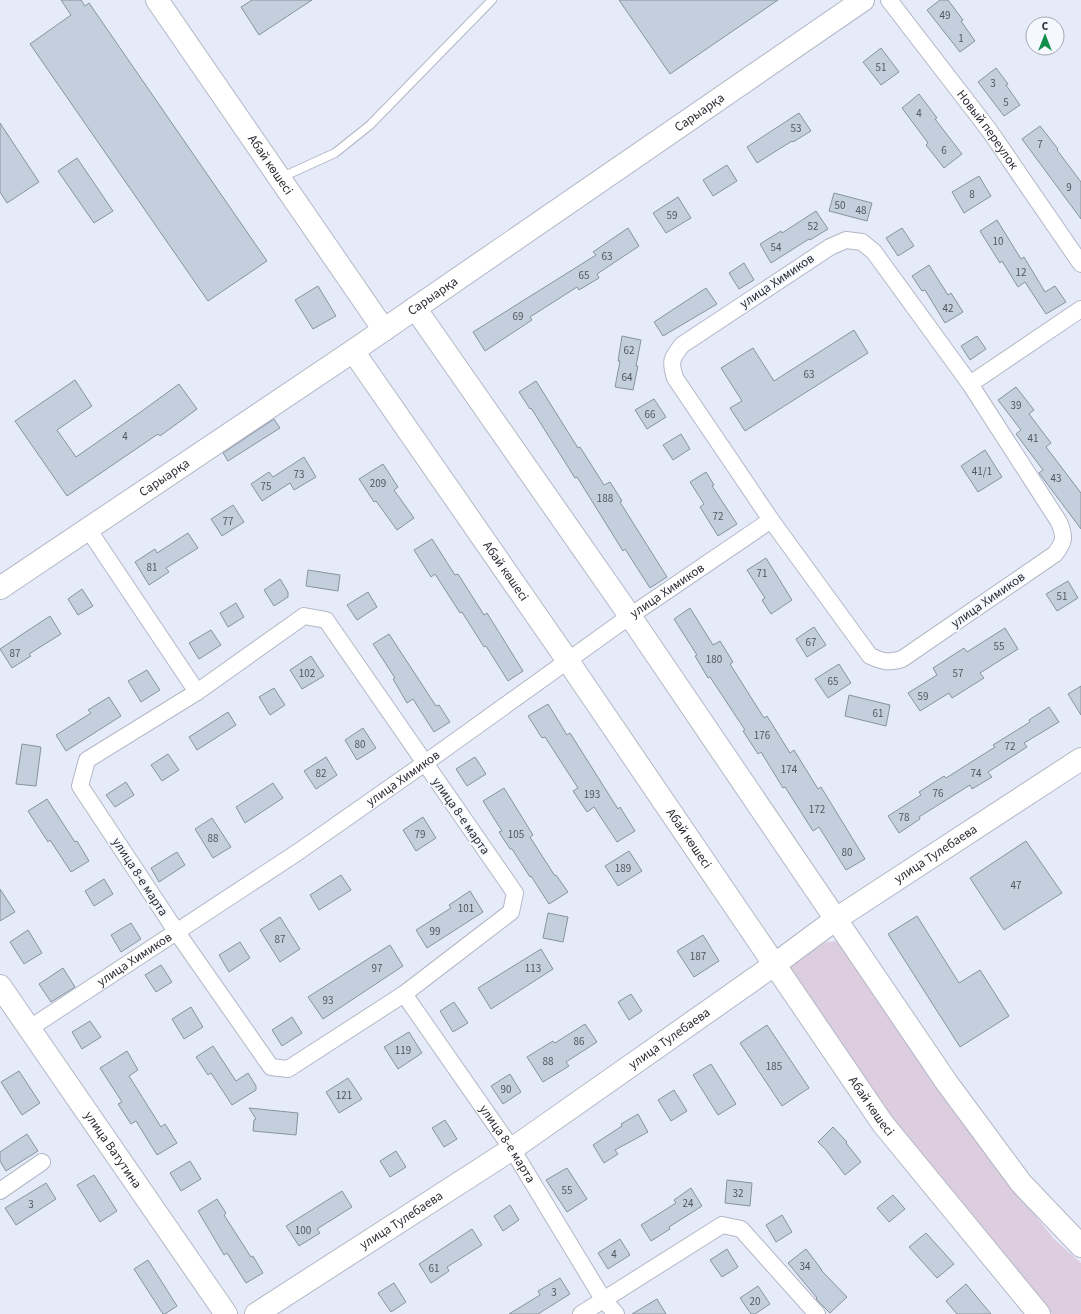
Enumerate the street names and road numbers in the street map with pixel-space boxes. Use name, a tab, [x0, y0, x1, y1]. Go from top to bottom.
street label: Новый переулок	[952, 86, 1023, 174]
street label: Сарыарқа	[671, 89, 728, 136]
street label: Абай көшесі	[243, 131, 297, 198]
street label: улица Химиков	[736, 249, 818, 313]
street label: Сарыарқа	[404, 272, 461, 320]
street label: Сарыарқа	[136, 454, 193, 501]
street label: Абай көшесі	[479, 538, 533, 605]
street label: улица Химиков	[627, 559, 708, 622]
street label: улица Химиков	[948, 568, 1029, 632]
street label: улица Химиков	[363, 746, 444, 810]
street label: улица 8-е марта	[428, 774, 494, 858]
street label: Абай көшесі	[662, 805, 716, 872]
street label: улица Тулебаева	[891, 820, 981, 888]
street label: улица 8-е марта	[108, 834, 172, 920]
street label: улица Химиков	[94, 928, 176, 991]
street label: улица Тулебаева	[625, 1004, 714, 1073]
street label: Абай көшесі	[844, 1073, 898, 1140]
street label: улица 8-е марта	[475, 1101, 540, 1186]
street label: улица Ватутина	[80, 1108, 146, 1192]
street label: улица Тулебаева	[356, 1187, 447, 1254]

